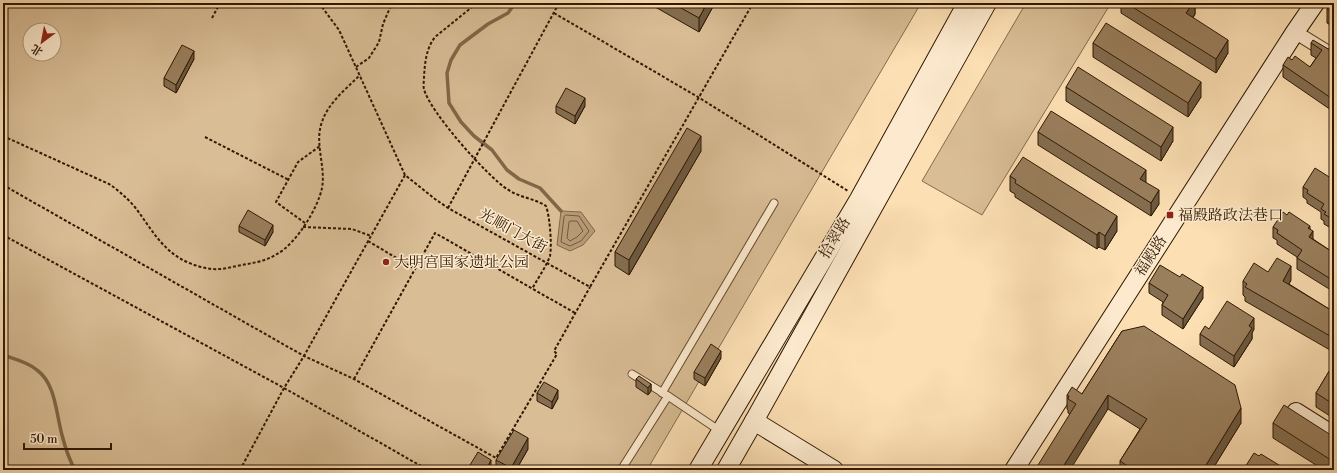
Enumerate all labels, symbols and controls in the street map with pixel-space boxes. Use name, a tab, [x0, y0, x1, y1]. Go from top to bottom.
north arrow	[22, 22, 62, 62]
text: 北	[29, 41, 46, 58]
street label: 光顺门大街	[476, 205, 550, 257]
place label: 福殿路政法巷口	[1178, 206, 1283, 225]
marker: 福殿路政法巷口	[1165, 210, 1175, 220]
street label: 拾翠路	[815, 214, 855, 262]
street label: 福殿路	[1131, 232, 1171, 280]
place label: 大明宫国家遗址公园	[394, 253, 529, 272]
marker: 大明宫国家遗址公园	[381, 257, 391, 267]
scale bar	[24, 425, 111, 451]
text: 50 m	[30, 432, 58, 447]

